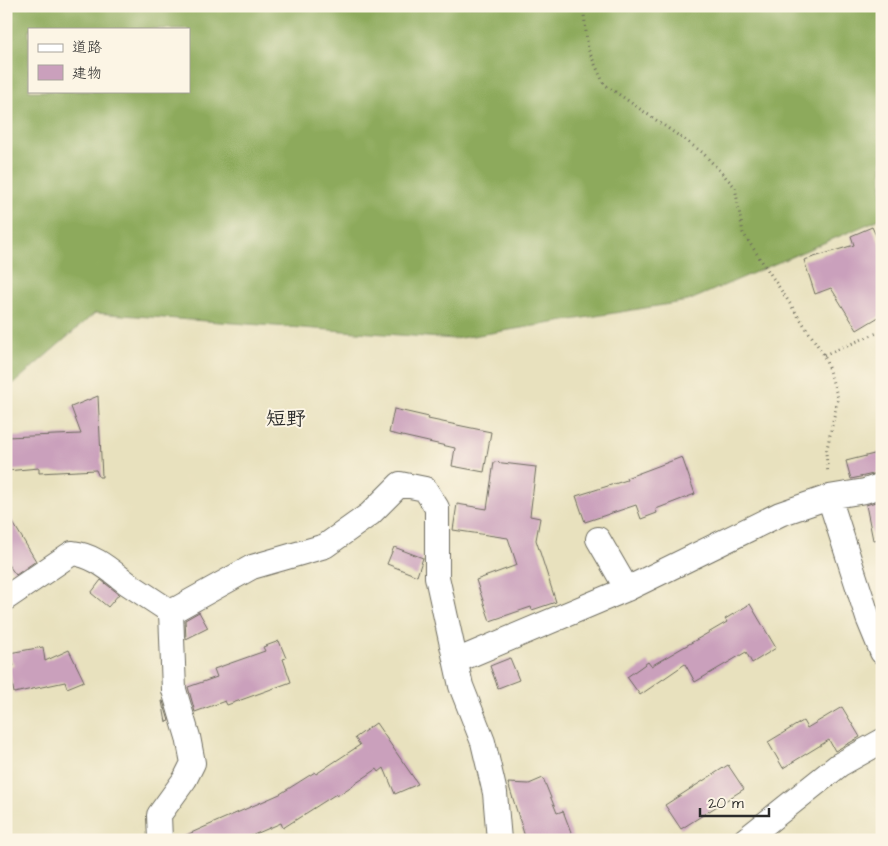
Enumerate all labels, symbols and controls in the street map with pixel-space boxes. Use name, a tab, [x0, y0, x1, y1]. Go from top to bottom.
legend	[28, 28, 190, 92]
text: 道路	[72, 37, 102, 58]
text: 建物	[72, 63, 102, 84]
district label: 短野	[266, 405, 306, 433]
scale bar	[700, 786, 769, 818]
text: 20 m	[708, 793, 744, 814]

